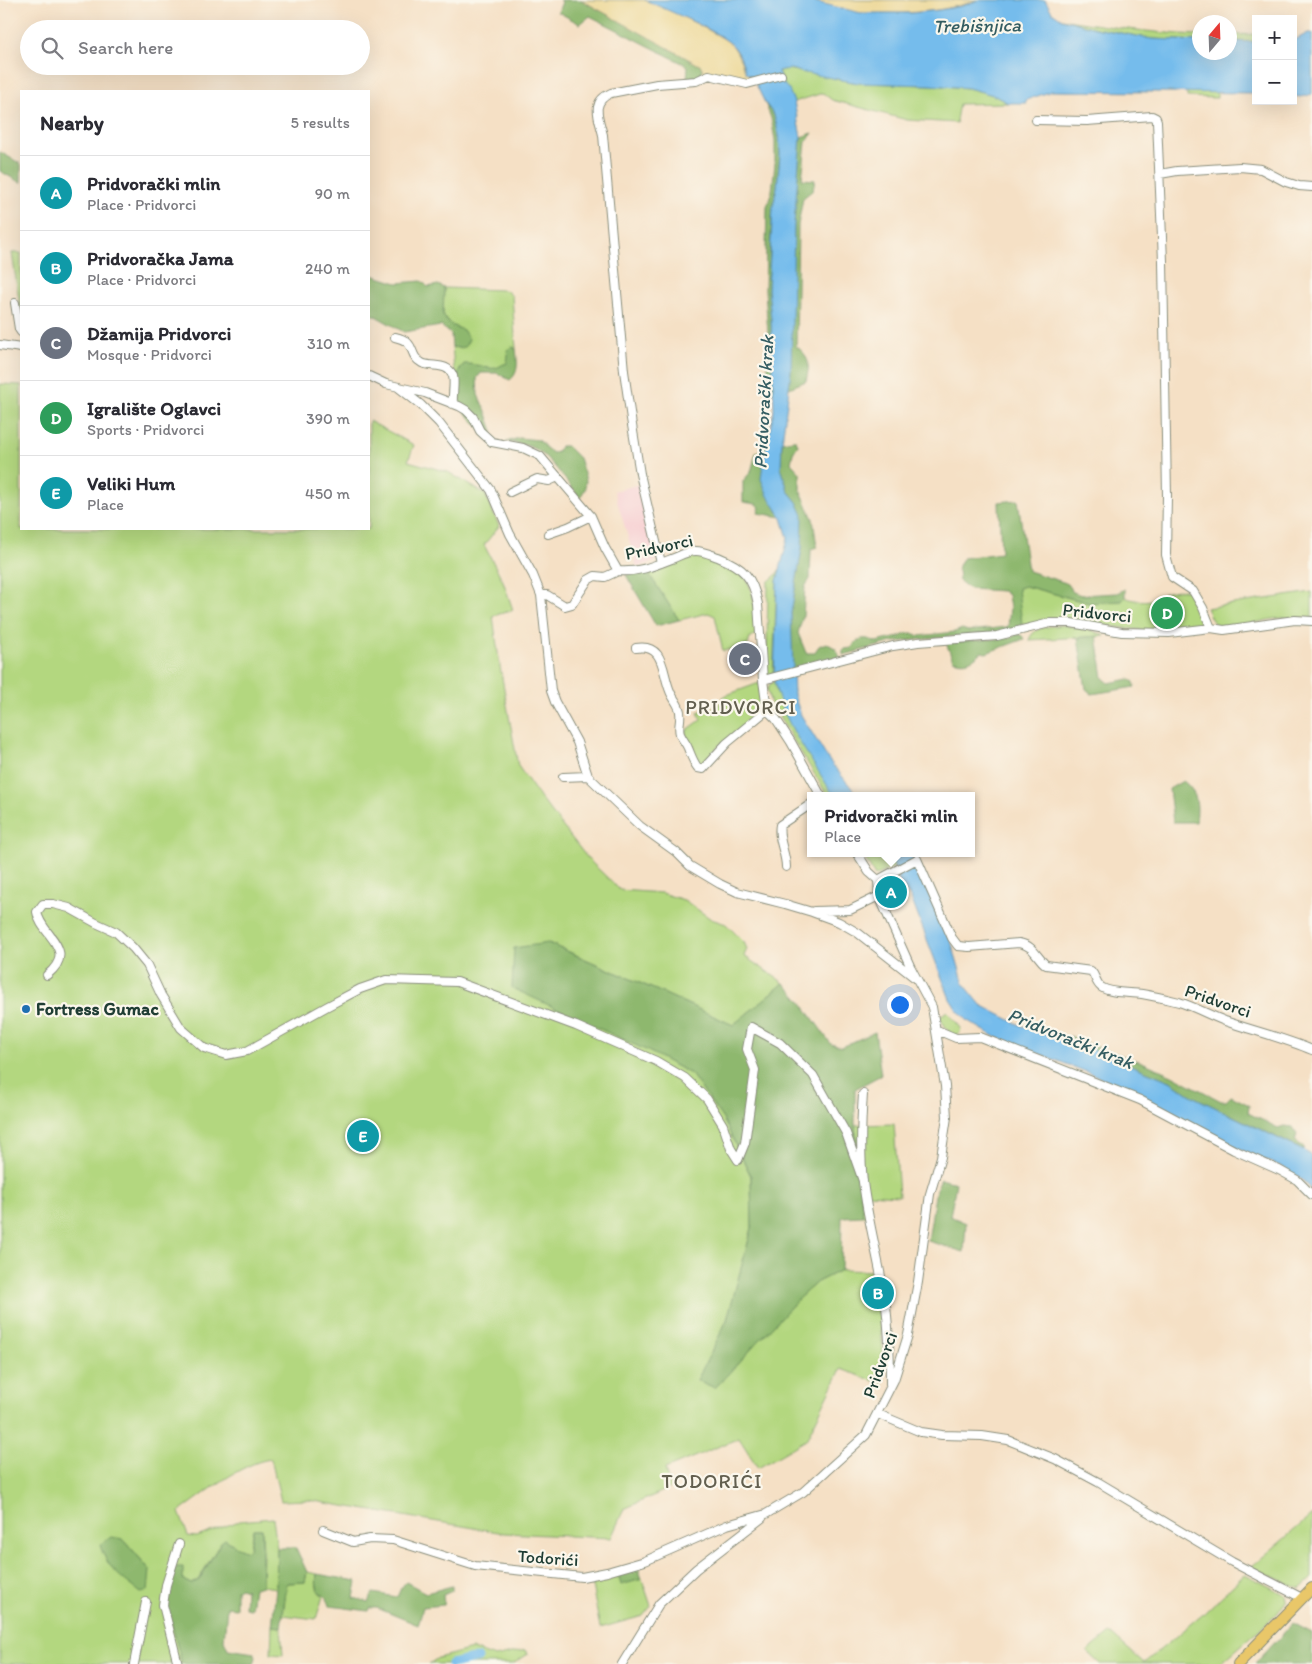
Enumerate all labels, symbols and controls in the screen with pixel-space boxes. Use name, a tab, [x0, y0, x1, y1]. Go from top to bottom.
water label: Trebišnjica	[933, 13, 1021, 38]
north arrow	[1192, 15, 1237, 60]
map controls	[1252, 15, 1297, 105]
button: +	[1252, 15, 1297, 60]
search box	[20, 20, 370, 75]
icon: search	[38, 34, 66, 62]
text: Search here	[78, 36, 173, 59]
button: −	[1252, 60, 1297, 105]
text: Nearby	[40, 110, 104, 135]
text: 5 results	[290, 113, 350, 132]
text: Pridvorački mlin	[87, 172, 220, 195]
text: A	[51, 184, 61, 203]
text: 90 m	[315, 184, 350, 203]
text: Place · Pridvorci	[87, 195, 196, 214]
text: Pridvoračka Jama	[87, 247, 234, 270]
text: B	[51, 259, 61, 278]
text: 240 m	[305, 259, 350, 278]
text: Place · Pridvorci	[87, 270, 196, 289]
text: Džamija Pridvorci	[87, 322, 231, 345]
text: C	[51, 334, 61, 353]
text: 310 m	[307, 334, 350, 353]
water label: Pridvorački krak	[749, 334, 779, 469]
text: Mosque · Pridvorci	[87, 345, 212, 364]
text: Igralište Oglavci	[87, 397, 221, 420]
text: D	[51, 409, 61, 428]
text: 390 m	[306, 409, 350, 428]
text: Sports · Pridvorci	[87, 420, 204, 439]
text: Veliki Hum	[87, 472, 175, 495]
text: E	[52, 484, 60, 503]
text: 450 m	[305, 484, 350, 503]
text: Place	[87, 495, 124, 514]
street label: Pridvorci	[623, 529, 695, 565]
pin: D	[1151, 594, 1183, 632]
street label: Pridvorci	[1062, 598, 1132, 628]
pin: C	[729, 640, 761, 678]
district label: PRIDVORCI	[685, 695, 797, 719]
popup	[807, 792, 975, 857]
text: Pridvorački mlin	[824, 804, 958, 827]
text: Place	[824, 827, 861, 846]
pin: A	[875, 873, 907, 911]
street label: Pridvorci	[1182, 979, 1254, 1023]
your location	[887, 992, 913, 1018]
place label: Fortress Gumac	[36, 998, 159, 1020]
marker: Fortress Gumac	[20, 1003, 32, 1015]
water label: Pridvorački krak	[1005, 1003, 1138, 1075]
pin: E	[347, 1117, 379, 1155]
pin: B	[862, 1274, 894, 1312]
street label: Pridvorci	[858, 1329, 902, 1401]
district label: TODORIĆI	[662, 1469, 762, 1493]
street label: Todorići	[517, 1545, 579, 1571]

